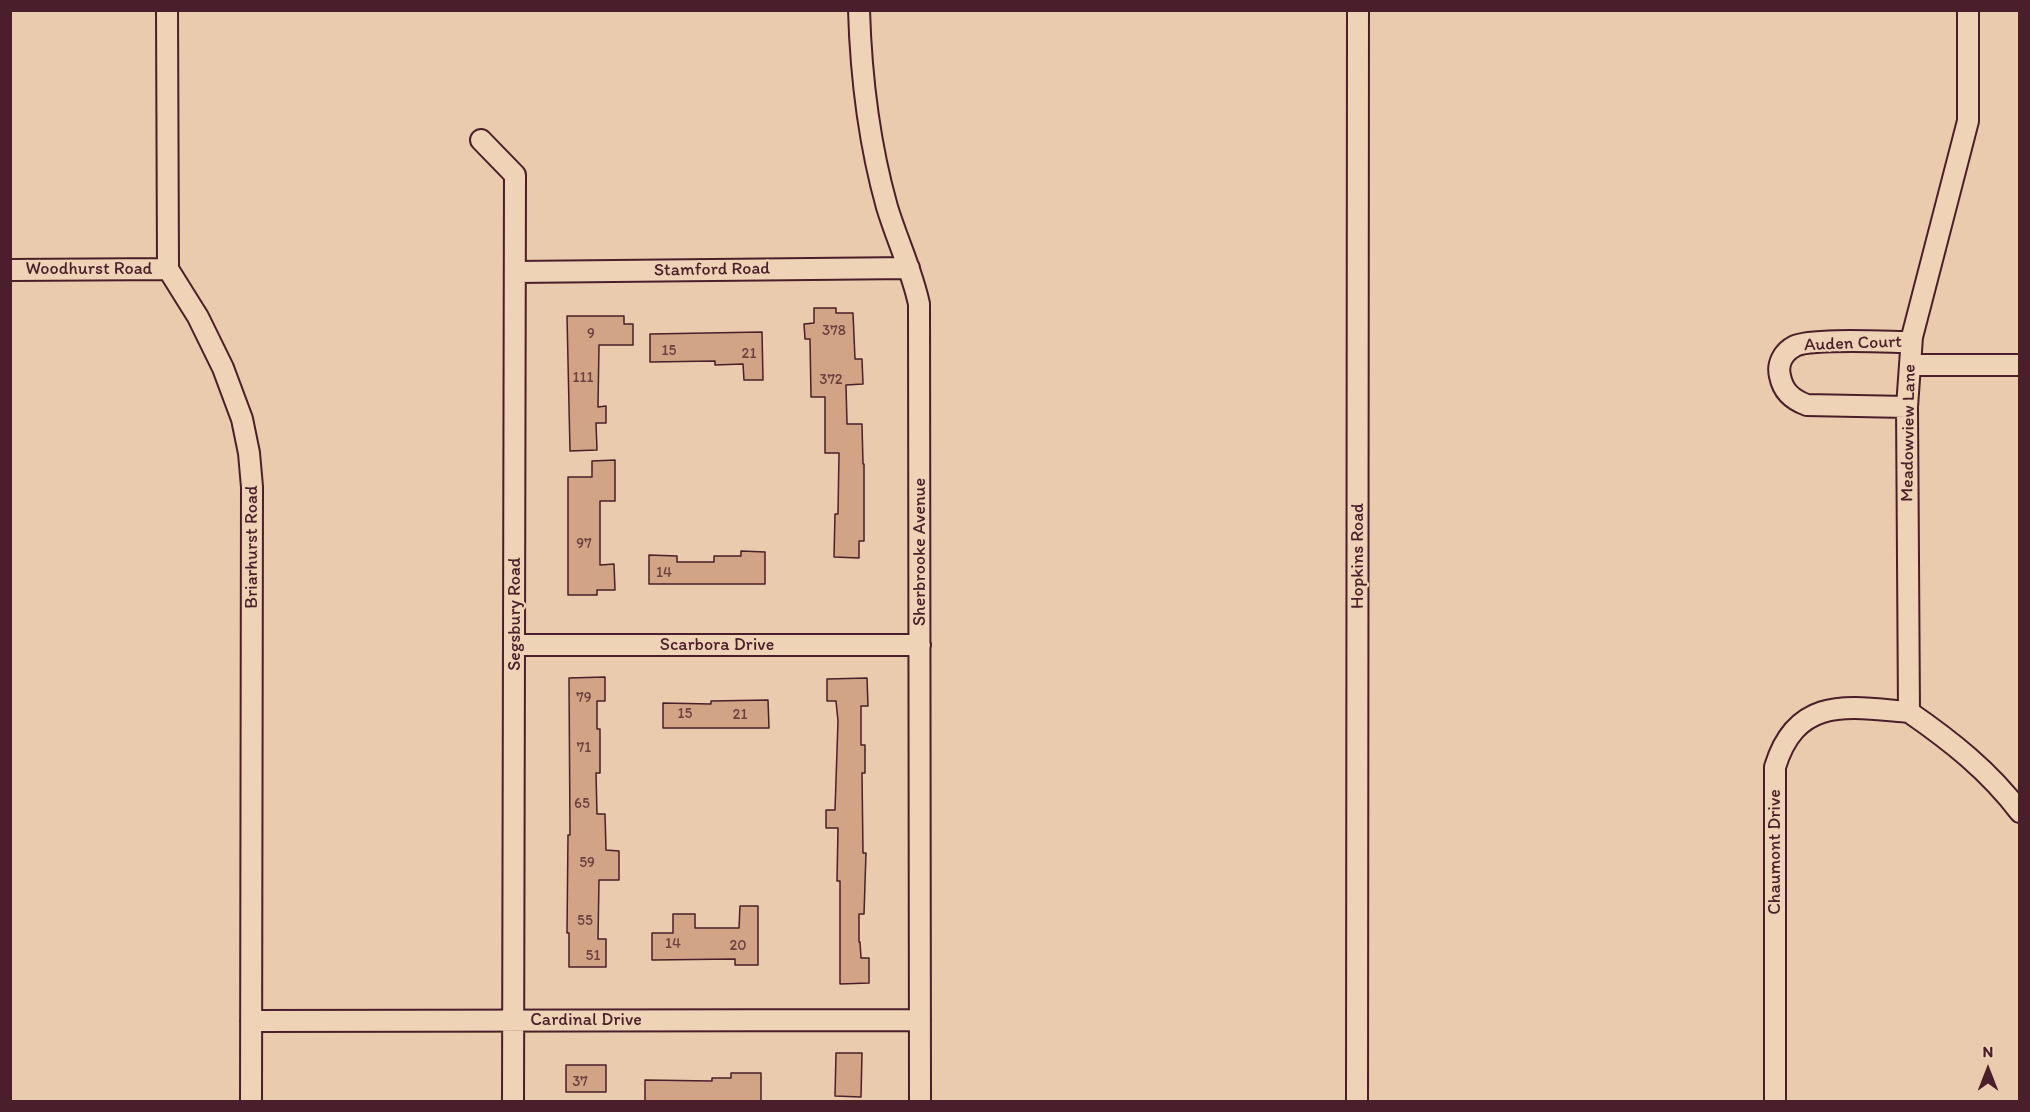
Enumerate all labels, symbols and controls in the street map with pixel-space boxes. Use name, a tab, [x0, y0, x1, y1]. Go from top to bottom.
street label: Woodhurst Road	[26, 258, 152, 280]
street label: Stamford Road	[654, 258, 770, 282]
house number: 378	[822, 322, 846, 340]
house number: 9	[587, 325, 595, 343]
street label: Auden Court	[1804, 331, 1902, 357]
house number: 15	[662, 342, 676, 360]
house number: 21	[742, 345, 756, 363]
street label: Meadowview Lane	[1897, 364, 1921, 502]
house number: 111	[573, 369, 593, 387]
house number: 372	[819, 371, 843, 389]
street label: Sherbrooke Avenue	[909, 478, 931, 626]
street label: Briarhurst Road	[241, 485, 263, 609]
street label: Hopkins Road	[1347, 503, 1369, 609]
house number: 97	[576, 535, 592, 553]
street label: Segsbury Road	[504, 557, 526, 671]
house number: 14	[656, 564, 672, 582]
street label: Scarbora Drive	[660, 634, 774, 656]
house number: 79	[576, 689, 592, 707]
house number: 15	[678, 705, 692, 723]
house number: 21	[733, 706, 747, 724]
house number: 71	[577, 739, 591, 757]
street label: Chaumont Drive	[1764, 789, 1786, 915]
house number: 65	[574, 795, 590, 813]
house number: 59	[579, 854, 595, 872]
house number: 55	[577, 912, 593, 930]
house number: 14	[665, 935, 681, 953]
house number: 20	[729, 937, 747, 955]
house number: 51	[586, 947, 600, 965]
street label: Cardinal Drive	[530, 1009, 642, 1031]
north arrow	[1958, 1040, 2018, 1100]
text: N	[1983, 1042, 1993, 1061]
house number: 37	[572, 1073, 588, 1091]

